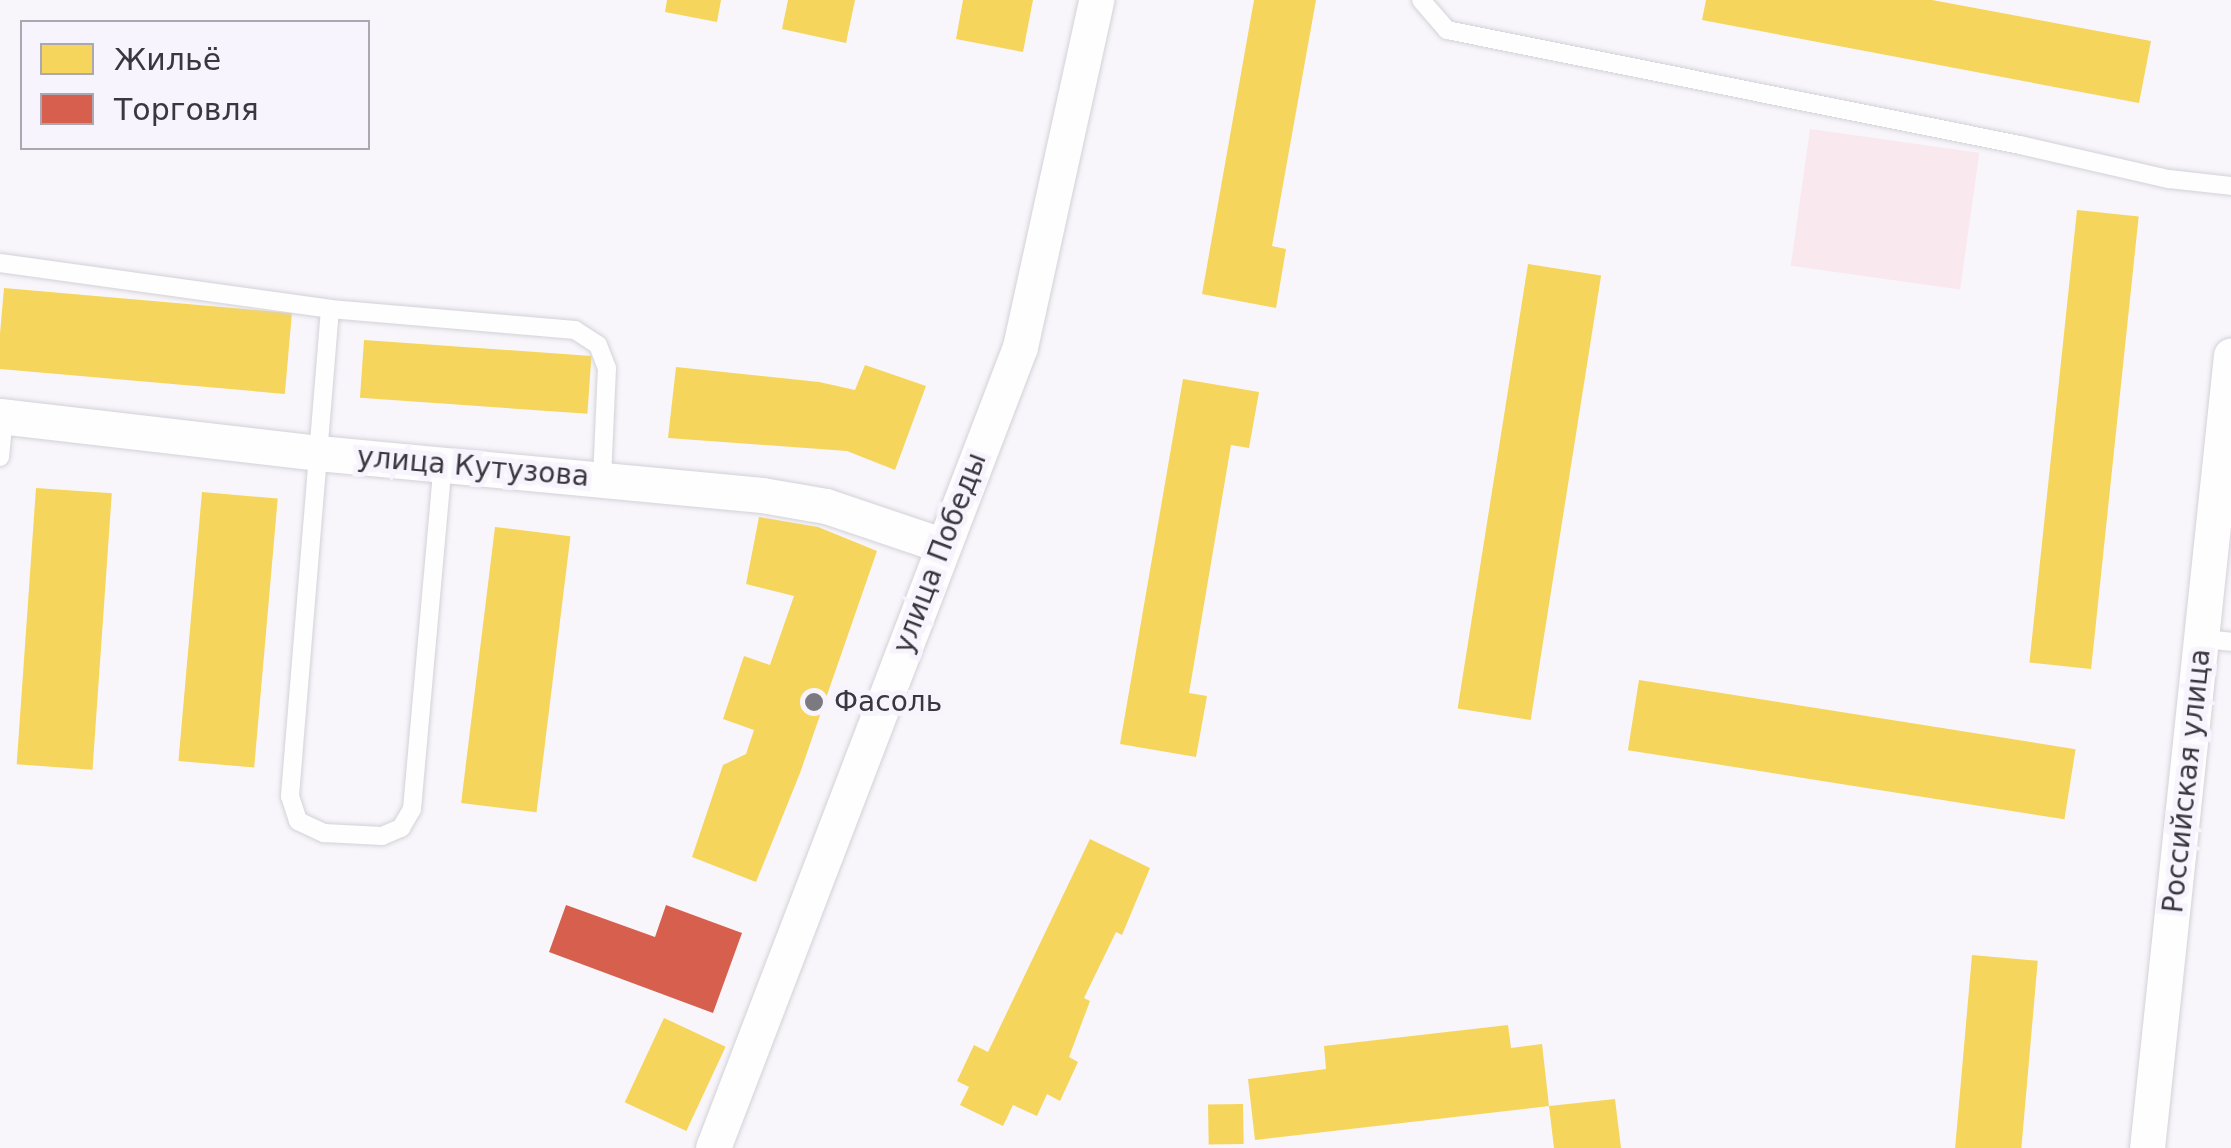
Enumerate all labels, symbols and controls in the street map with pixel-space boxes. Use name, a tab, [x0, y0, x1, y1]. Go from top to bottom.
legend	[20, 20, 370, 150]
text: Жильё	[114, 42, 221, 77]
text: Торговля	[114, 92, 259, 127]
street label: улица Кутузова	[356, 440, 590, 494]
street label: улица Победы	[886, 448, 994, 658]
street label: Российская улица	[2156, 647, 2218, 915]
place label: Фасоль	[834, 685, 942, 719]
marker: Фасоль	[803, 691, 825, 713]

